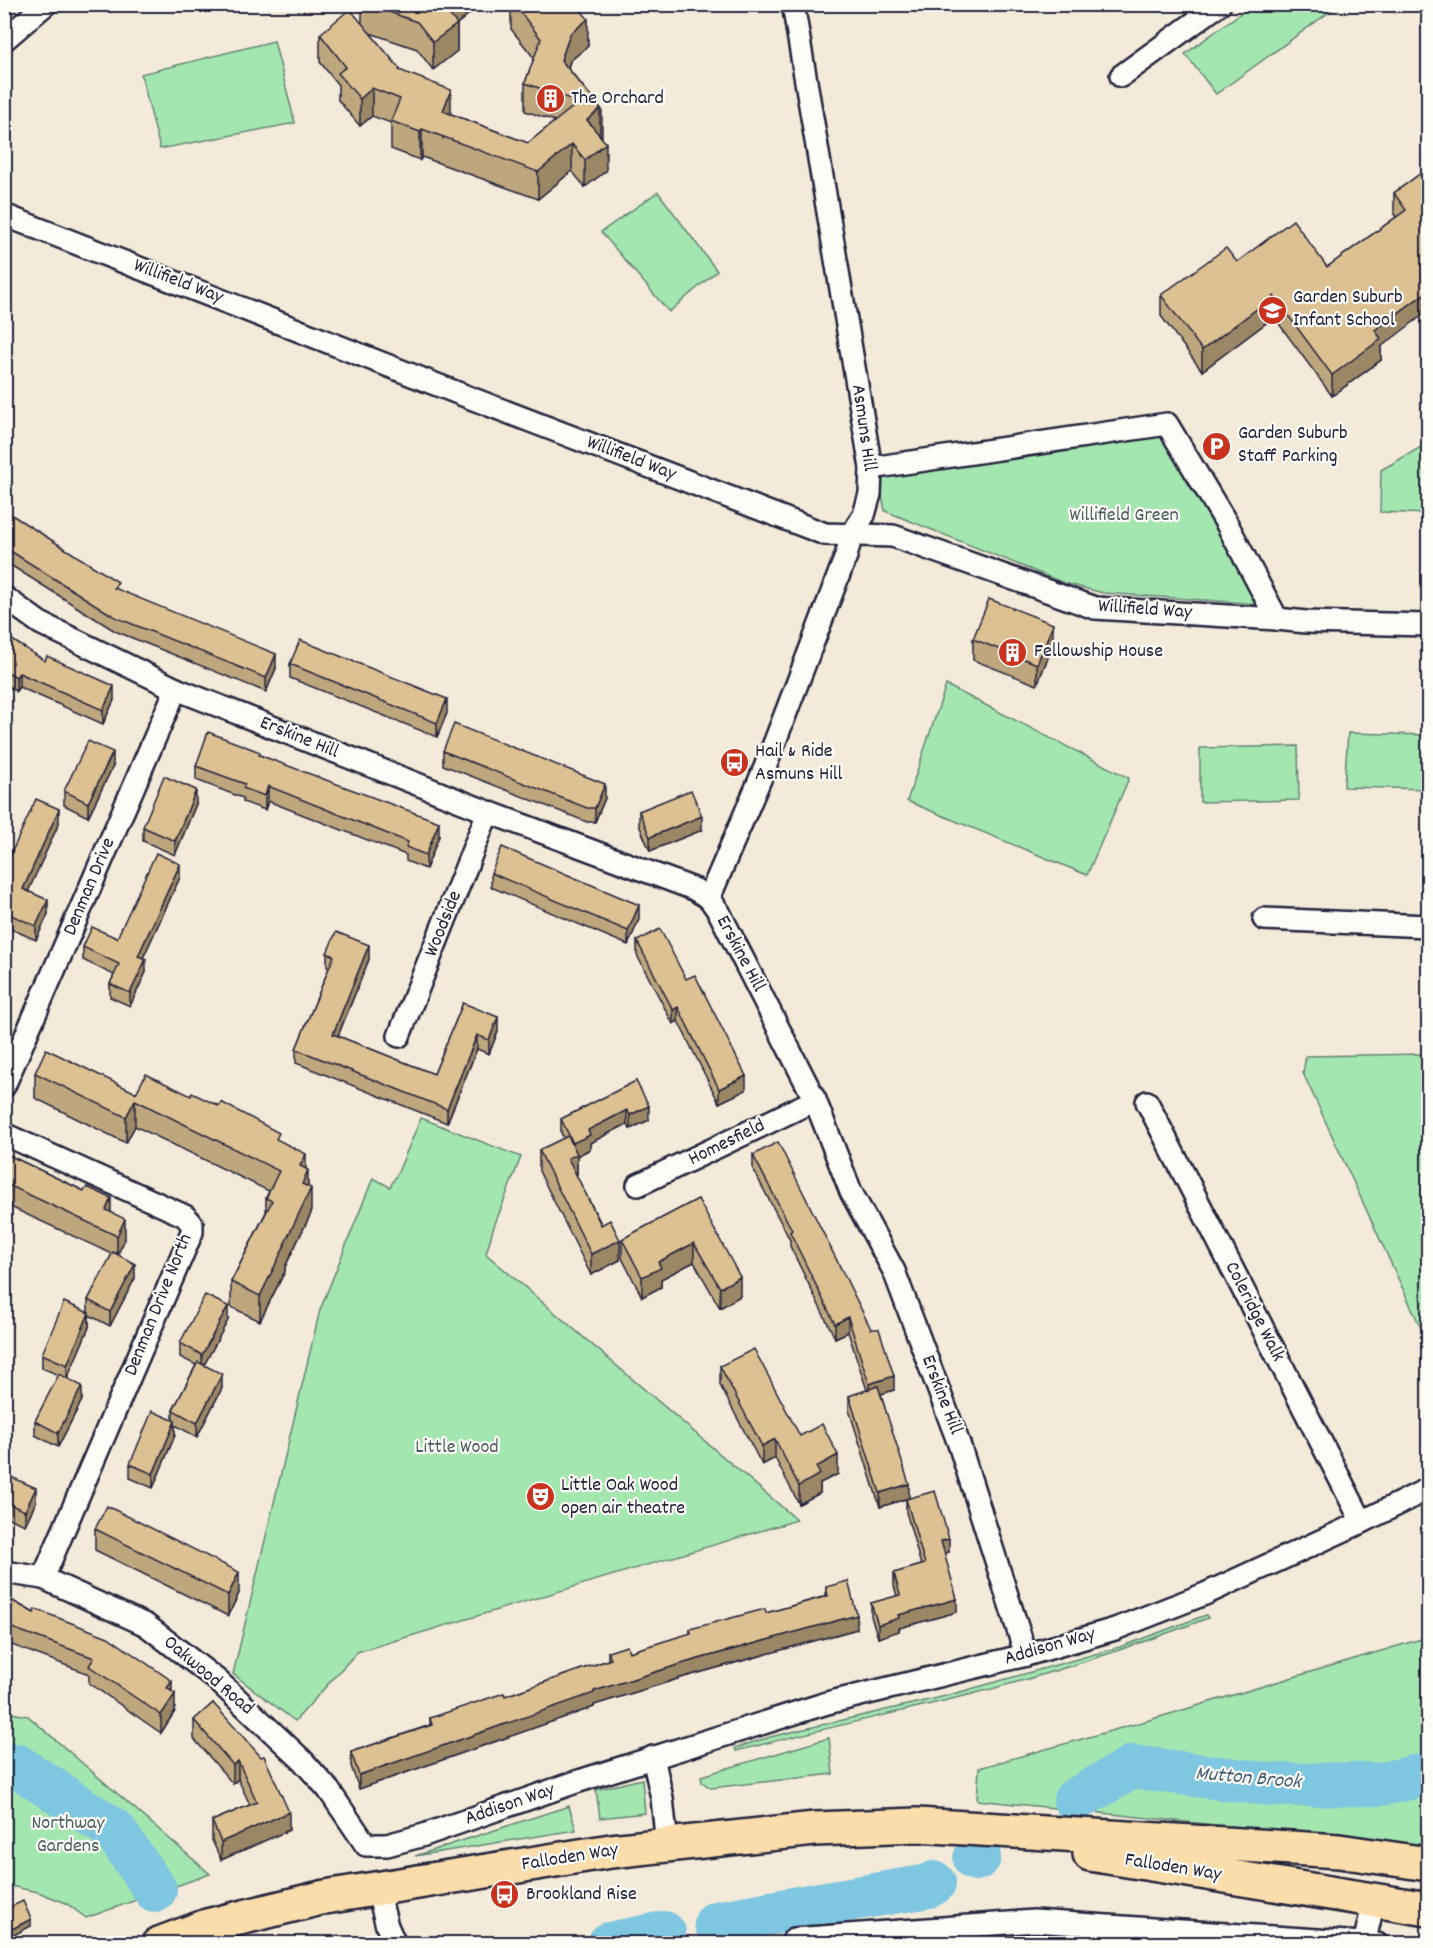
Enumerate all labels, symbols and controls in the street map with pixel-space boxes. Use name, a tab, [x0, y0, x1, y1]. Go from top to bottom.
building icon: The Orchard	[534, 83, 566, 115]
place label: The Orchard	[571, 85, 664, 113]
street label: Willifield Way	[129, 252, 228, 312]
place label: Garden Suburb Infant School	[1293, 284, 1403, 335]
school or university icon: Garden Suburb Infant School	[1256, 294, 1288, 326]
street label: Asmuns Hill	[843, 383, 883, 473]
place label: Garden Suburb Staff Parking	[1238, 420, 1348, 471]
street label: Willifield Way	[582, 429, 681, 489]
parking icon: Garden Suburb Staff Parking	[1201, 430, 1233, 462]
park label: Willifield Green	[1069, 502, 1179, 530]
street label: Willifield Way	[1097, 593, 1194, 627]
building icon: Fellowship House	[997, 636, 1029, 668]
place label: Fellowship House	[1034, 638, 1163, 666]
street label: Erskine Hill	[255, 710, 343, 767]
place label: Hail & Ride Asmuns Hill	[755, 738, 843, 789]
bus stop icon: Hail & Ride Asmuns Hill	[718, 747, 750, 779]
street label: Denman Drive	[57, 834, 123, 940]
street label: Woodside	[418, 887, 470, 961]
street label: Erskine Hill	[708, 911, 772, 997]
street label: Homesfield	[684, 1112, 770, 1174]
street label: Denman Drive North	[118, 1230, 200, 1380]
street label: Coleridge Walk	[1217, 1257, 1291, 1367]
street label: Erskine Hill	[913, 1351, 969, 1439]
park label: Little Wood	[415, 1434, 499, 1462]
place label: Little Oak Wood open air theatre	[561, 1472, 685, 1523]
theatre icon: Little Oak Wood open air theatre	[524, 1481, 556, 1513]
street label: Addison Way	[1001, 1620, 1100, 1673]
street label: Oakwood Road	[156, 1630, 260, 1722]
water label: Mutton Brook	[1194, 1759, 1304, 1799]
street label: Addison Way	[461, 1776, 560, 1833]
park label: Northway Gardens	[31, 1810, 105, 1861]
street label: Falloden Way	[520, 1836, 621, 1879]
street label: Falloden Way	[1123, 1847, 1224, 1890]
bus stop icon: Brookland Rise	[489, 1879, 521, 1911]
place label: Brookland Rise	[526, 1881, 637, 1909]

